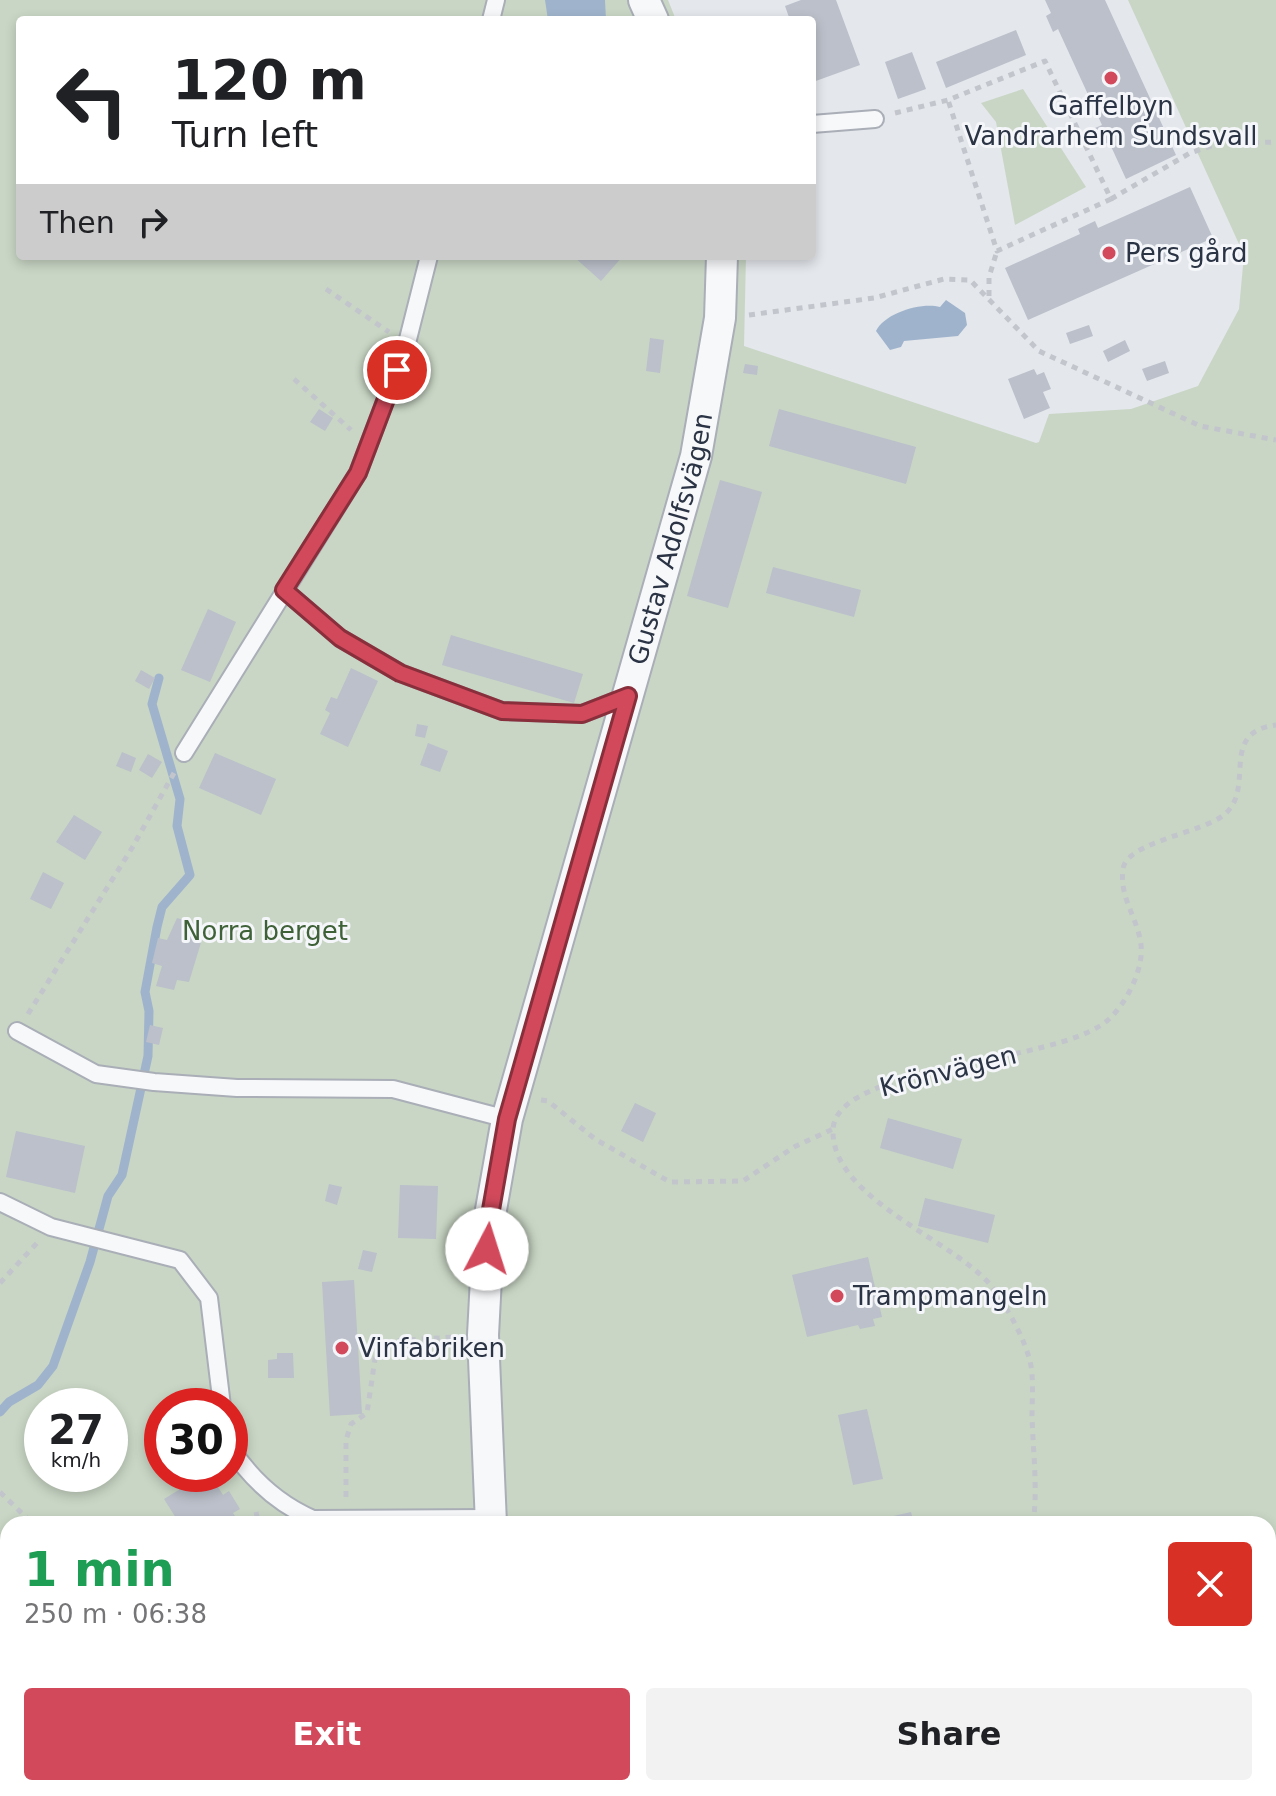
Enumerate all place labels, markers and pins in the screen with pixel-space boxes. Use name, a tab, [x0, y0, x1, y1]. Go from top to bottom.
marker: Gaffelbyn Vandrarhem Sundsvall	[1102, 69, 1120, 87]
place label: Gaffelbyn Vandrarhem Sundsvall	[965, 91, 1257, 151]
place label: Pers gård	[1125, 238, 1247, 268]
marker: Pers gård	[1100, 244, 1118, 262]
pin	[363, 336, 431, 404]
place label: Trampmangeln	[852, 1281, 1047, 1311]
marker: Trampmangeln	[828, 1287, 846, 1305]
place label: Vinfabriken	[358, 1333, 505, 1363]
marker: Vinfabriken	[333, 1339, 351, 1357]

